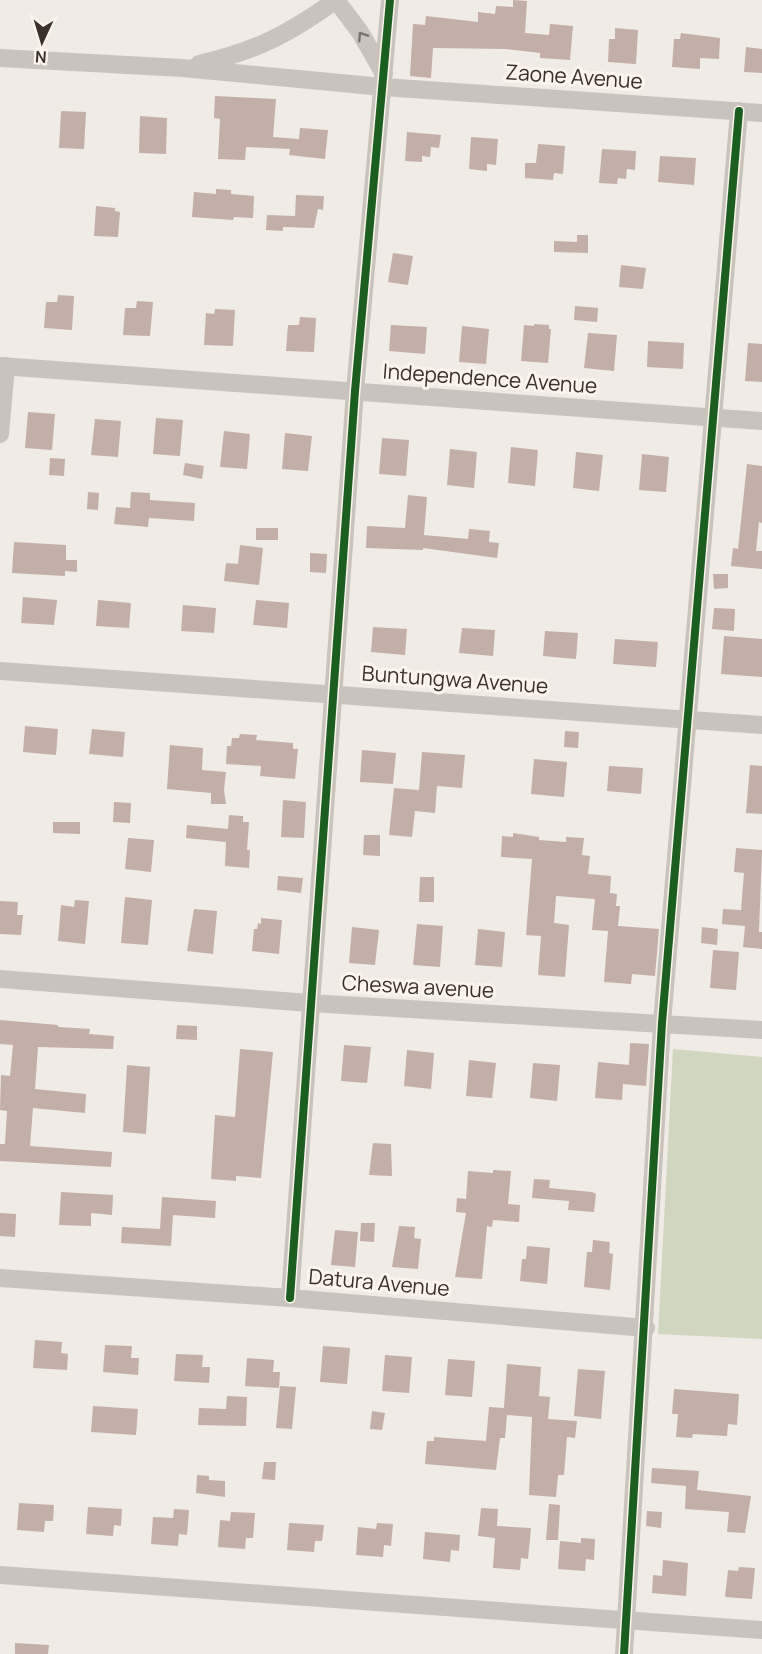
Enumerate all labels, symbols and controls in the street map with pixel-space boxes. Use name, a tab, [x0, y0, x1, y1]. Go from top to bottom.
north arrow	[12, 12, 72, 72]
one-way arrow	[358, 31, 369, 42]
text: N	[34, 46, 47, 68]
street label: Zaone Avenue	[504, 57, 644, 95]
street label: Independence Avenue	[382, 357, 598, 399]
street label: Buntungwa Avenue	[361, 659, 549, 699]
street label: Cheswa avenue	[341, 968, 495, 1004]
street label: Datura Avenue	[307, 1262, 451, 1302]

